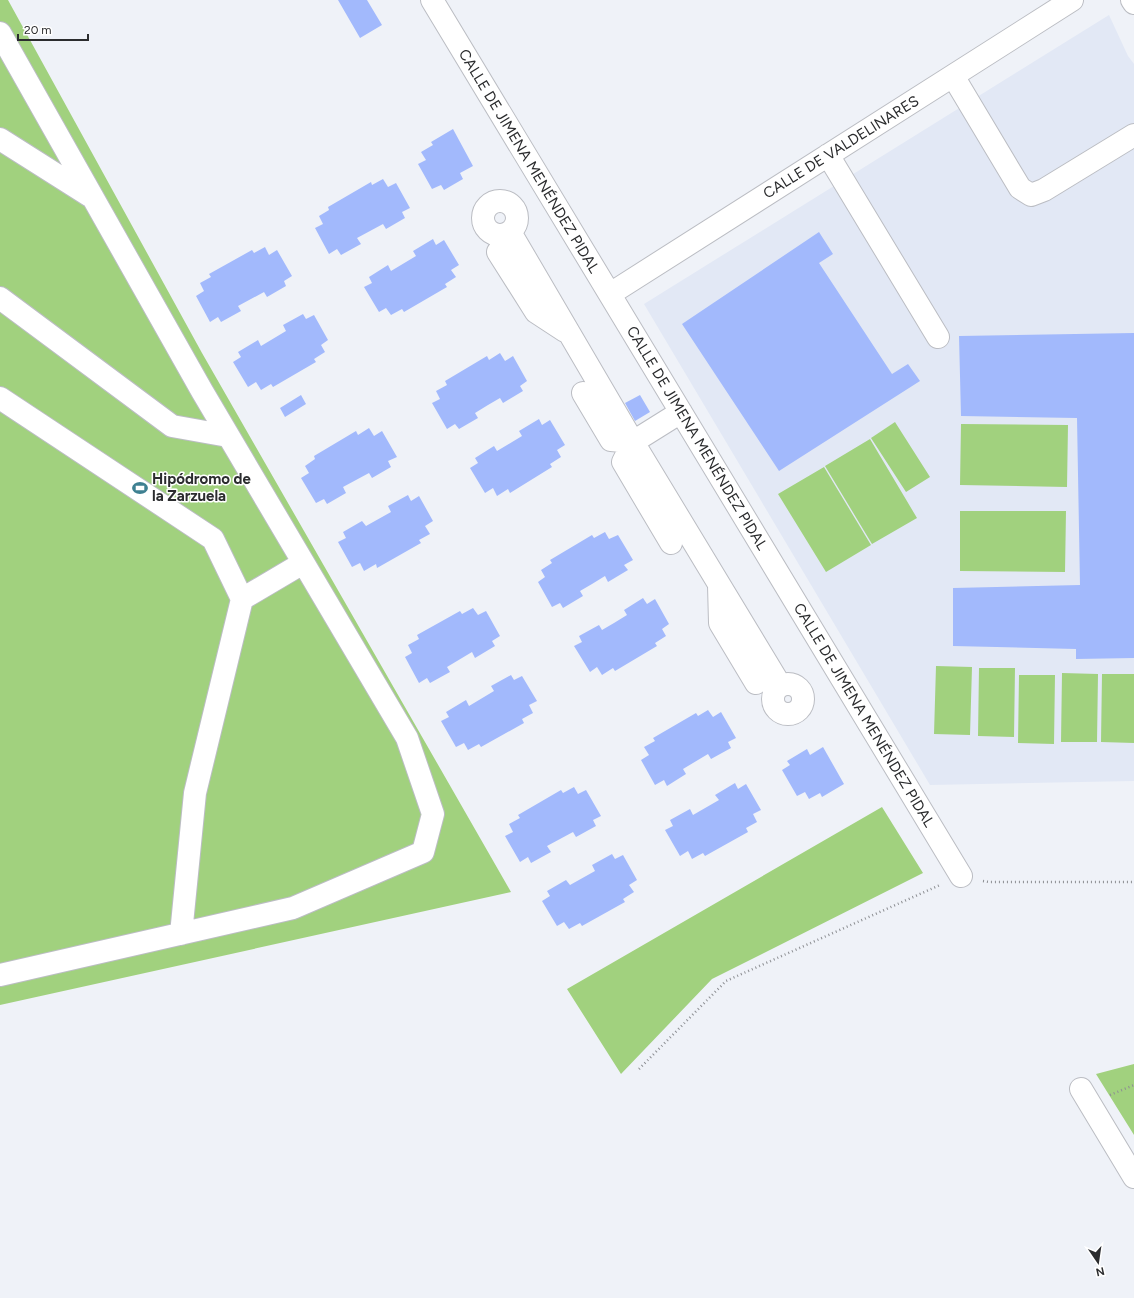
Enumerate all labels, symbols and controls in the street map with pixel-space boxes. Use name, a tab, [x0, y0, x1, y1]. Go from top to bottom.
scale bar	[18, 16, 88, 42]
text: 20 m	[24, 23, 52, 37]
street label: CALLE DE JIMENA MENÉNDEZ PIDAL	[455, 46, 603, 276]
street label: CALLE DE VALDELINARES	[760, 92, 922, 202]
street label: CALLE DE JIMENA MENÉNDEZ PIDAL	[623, 323, 771, 553]
place label: Hipódromo de la Zarzuela	[152, 470, 252, 505]
sports icon: Hipódromo de la Zarzuela	[131, 479, 149, 497]
street label: CALLE DE JIMENA MENÉNDEZ PIDAL	[790, 600, 938, 830]
north arrow	[1078, 1242, 1118, 1282]
text: N	[1095, 1264, 1106, 1279]

